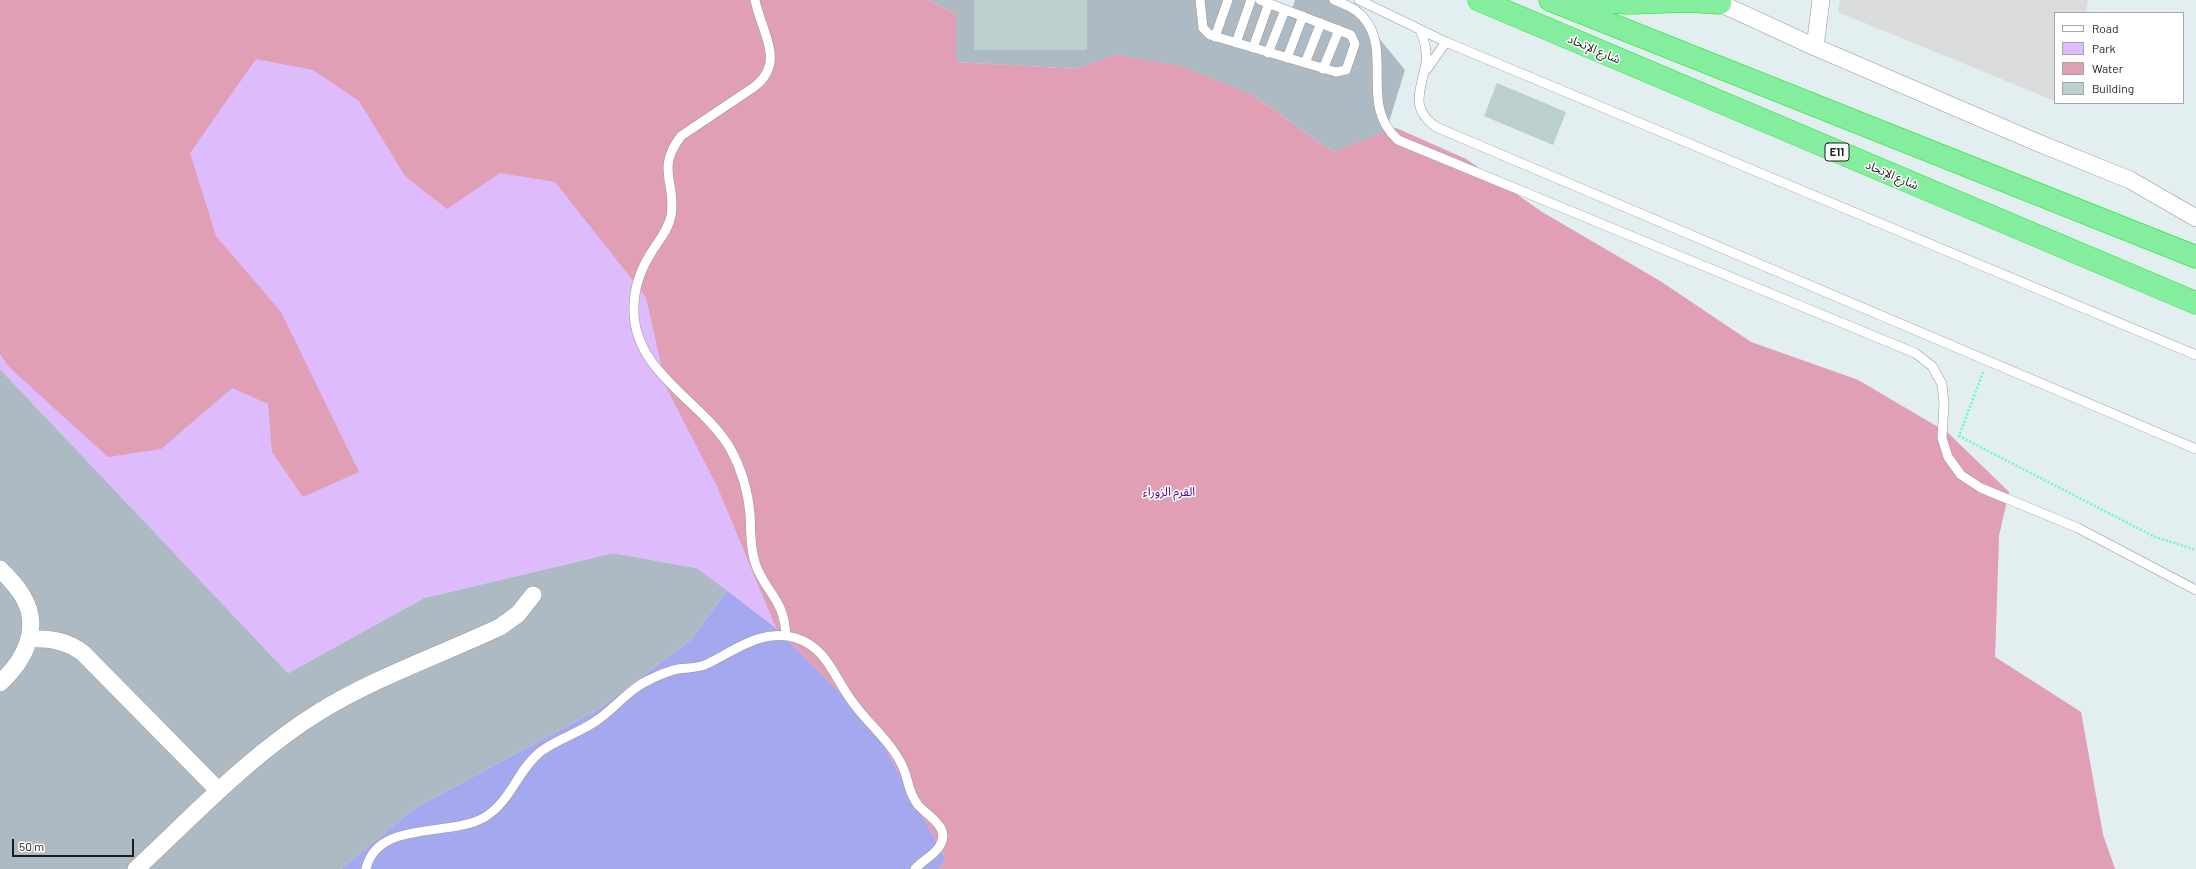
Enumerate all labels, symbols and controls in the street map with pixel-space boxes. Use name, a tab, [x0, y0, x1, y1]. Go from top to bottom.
legend	[2054, 12, 2184, 104]
text: Road	[2092, 21, 2119, 35]
street label: شارع الإتحاد	[1565, 31, 1623, 67]
text: Park	[2092, 41, 2116, 55]
text: Water	[2092, 61, 2123, 75]
text: Building	[2092, 81, 2134, 95]
road number: E11	[1825, 143, 1849, 161]
street label: شارع الإتحاد	[1863, 157, 1921, 193]
park label: القرم الزوراء	[1143, 485, 1195, 499]
scale bar	[14, 831, 136, 857]
text: 50 m	[19, 839, 44, 853]

